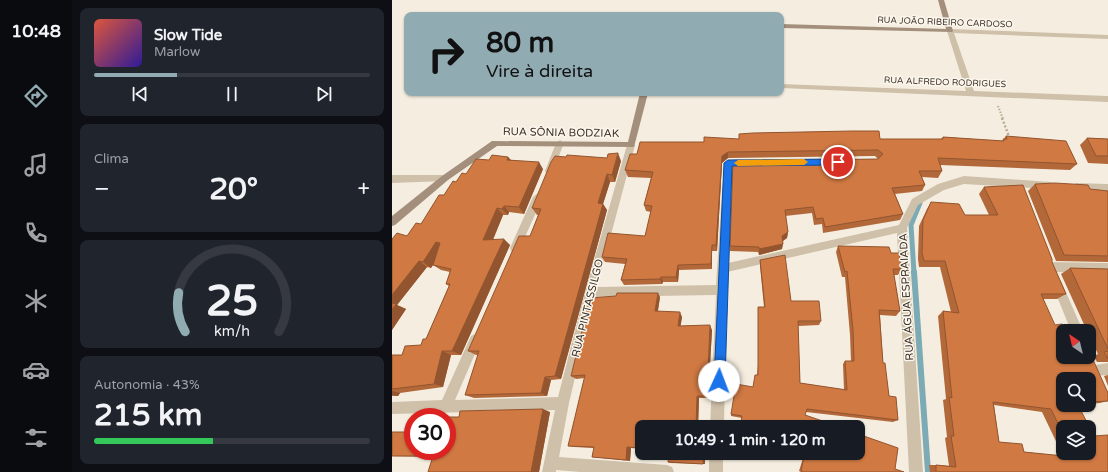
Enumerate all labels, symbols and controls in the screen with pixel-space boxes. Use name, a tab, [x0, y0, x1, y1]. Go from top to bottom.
street label: RUA JOÃO RIBEIRO CARDOSO	[877, 15, 1013, 30]
text: 10:48	[11, 20, 61, 42]
text: Slow Tide	[154, 26, 222, 44]
text: 80 m	[486, 26, 554, 60]
icon: right	[420, 28, 472, 80]
text: Marlow	[154, 44, 200, 60]
text: Vire à direita	[486, 60, 593, 82]
street label: RUA ALFREDO RODRIGUES	[884, 75, 1007, 90]
icon: directions	[22, 82, 50, 110]
icon: previous	[129, 83, 151, 105]
icon: pause	[221, 83, 243, 105]
icon: next	[313, 83, 335, 105]
street label: RUA SÔNIA BODZIAK	[503, 125, 620, 140]
pin	[821, 145, 855, 179]
icon: music	[22, 151, 50, 179]
text: Clima	[94, 151, 129, 167]
icon: arrive	[827, 151, 849, 173]
text: 20°	[209, 171, 258, 208]
text: −	[94, 176, 110, 202]
text: +	[358, 176, 370, 202]
icon: phone	[22, 219, 50, 247]
street label: RUA ÁGUA ESPRAIADA	[896, 233, 916, 361]
street label: RUA PINTASSILGO	[569, 258, 606, 359]
text: 25	[206, 277, 258, 327]
icon: climate	[22, 287, 50, 315]
text: km/h	[214, 323, 250, 340]
north arrow	[1056, 324, 1096, 364]
map controls	[1056, 324, 1096, 460]
icon: car	[22, 356, 50, 384]
position arrow	[698, 360, 740, 402]
button: search	[1056, 372, 1096, 412]
text: Autonomia · 43%	[94, 377, 200, 393]
text: 215 km	[94, 397, 202, 434]
speed limit sign: 30	[404, 408, 456, 460]
button: layers	[1056, 420, 1096, 460]
icon: filters	[22, 424, 50, 452]
text: 10:49 · 1 min · 120 m	[675, 431, 825, 449]

